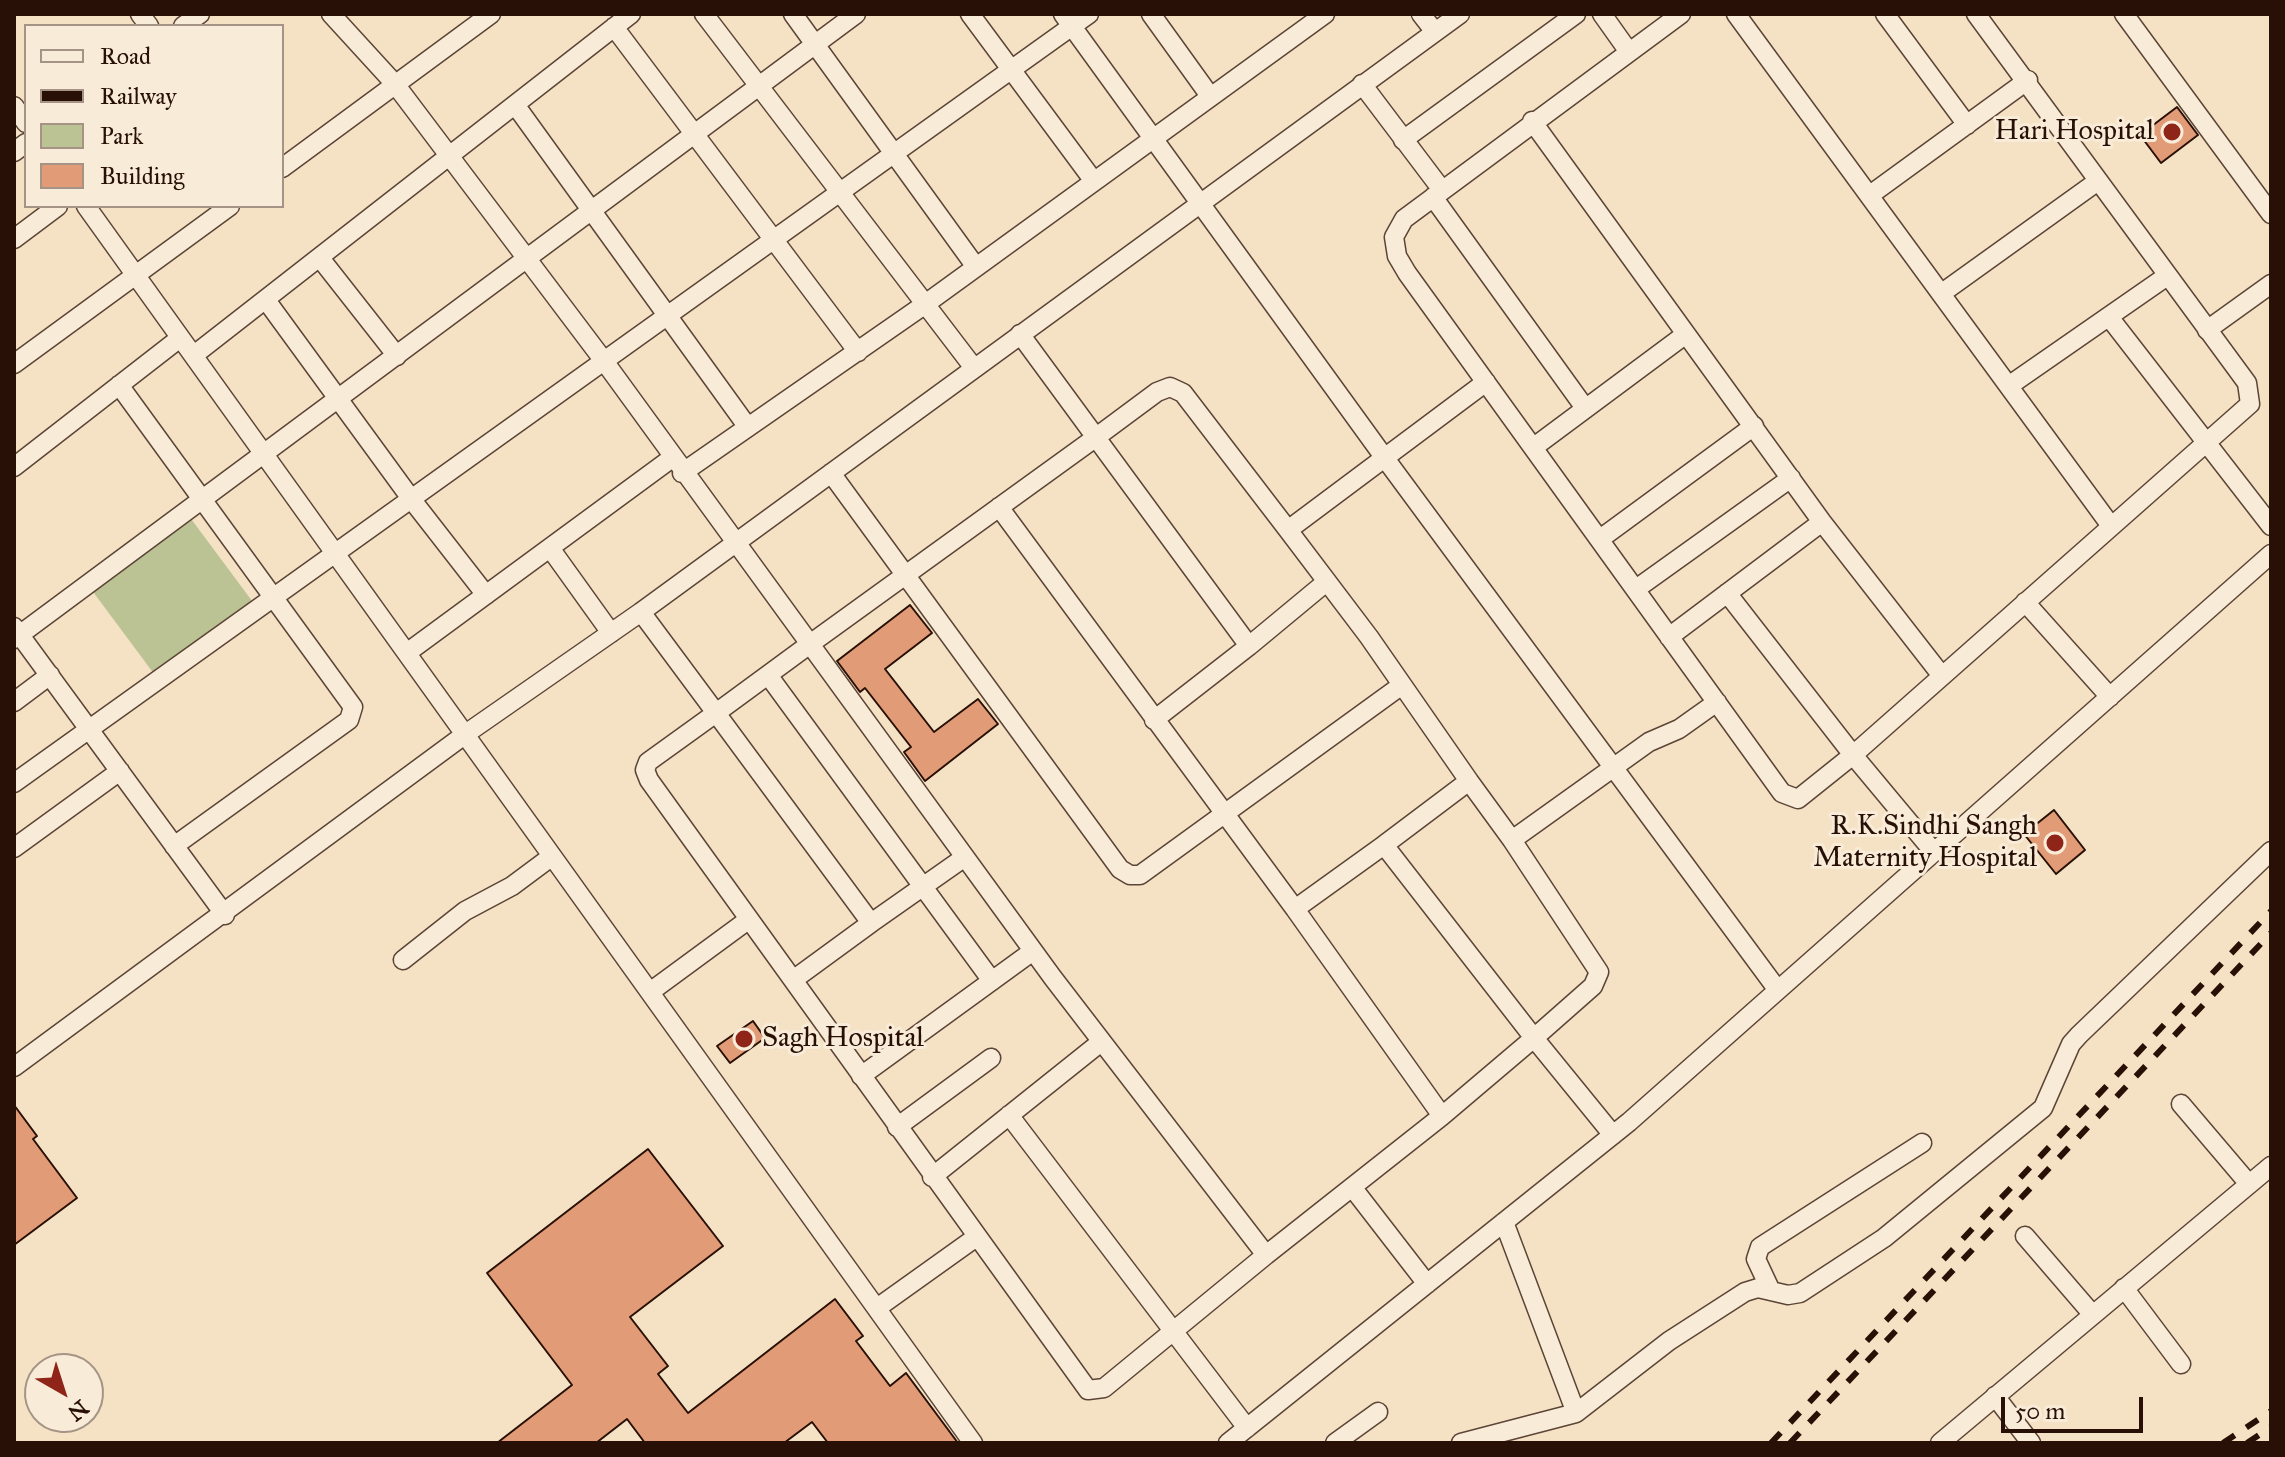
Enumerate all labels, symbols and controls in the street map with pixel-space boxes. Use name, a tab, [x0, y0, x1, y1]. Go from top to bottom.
legend	[24, 24, 284, 208]
text: Road	[100, 41, 151, 71]
text: Railway	[100, 81, 177, 111]
place label: Hari Hospital	[1994, 115, 2154, 149]
text: Park	[100, 121, 143, 151]
marker: Hari Hospital	[2161, 121, 2183, 143]
text: Building	[100, 161, 185, 191]
place label: R.K.Sindhi Sangh Maternity Hospital	[1813, 810, 2037, 876]
marker: R.K.Sindhi Sangh Maternity Hospital	[2044, 832, 2066, 854]
place label: Sagh Hospital	[762, 1022, 924, 1056]
marker: Sagh Hospital	[733, 1028, 755, 1050]
north arrow	[24, 1353, 104, 1433]
scale bar	[2005, 1381, 2147, 1431]
text: N	[62, 1394, 94, 1427]
text: 50 m	[2015, 1396, 2065, 1426]

